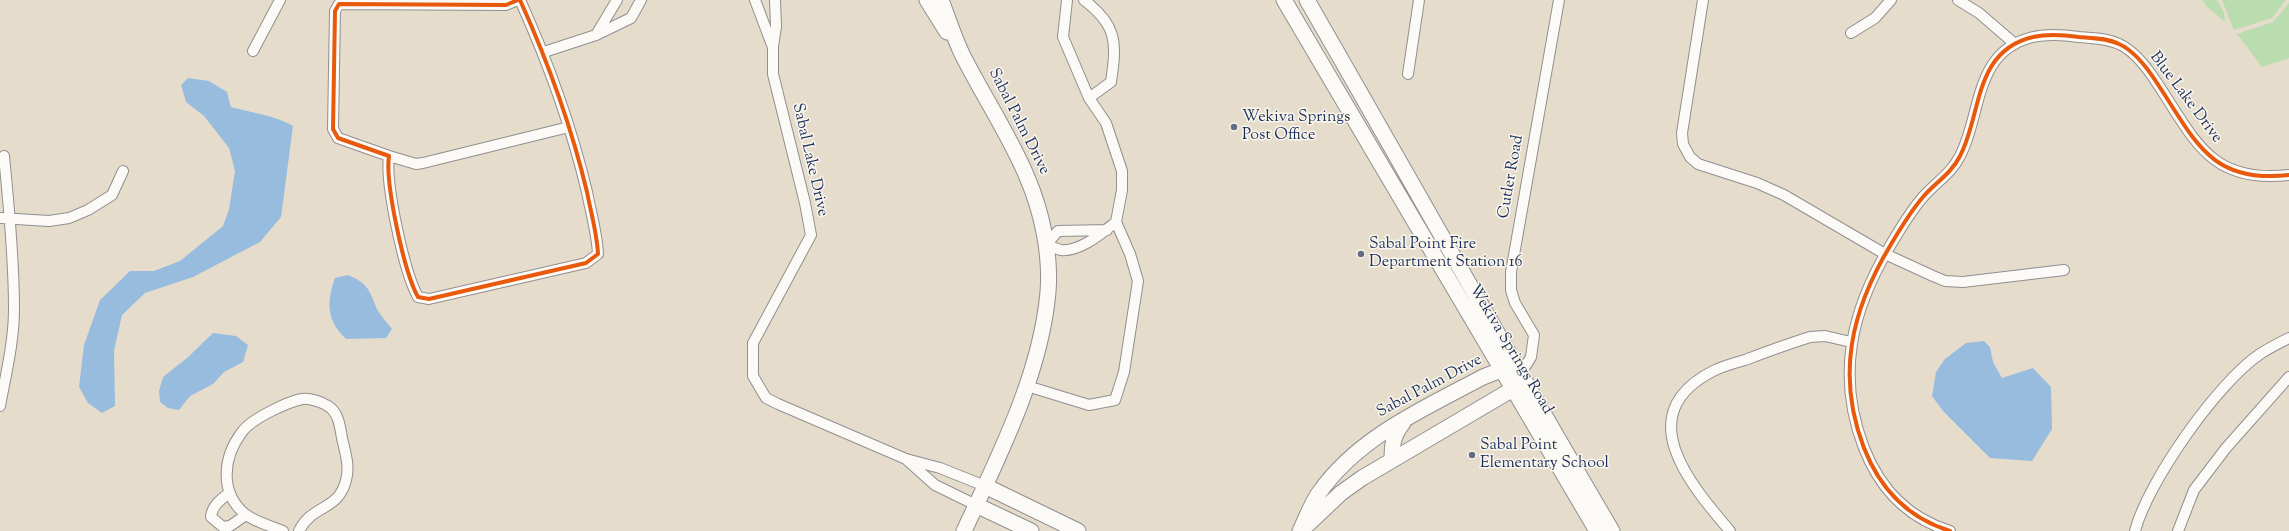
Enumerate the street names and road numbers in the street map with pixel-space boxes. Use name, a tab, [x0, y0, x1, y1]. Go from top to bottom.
street label: Blue Lake Drive	[2144, 49, 2226, 147]
street label: Sabal Palm Drive	[983, 66, 1053, 178]
street label: Sabal Lake Drive	[787, 102, 831, 218]
street label: Cutler Road	[1495, 134, 1529, 220]
street label: Wekiva Springs Road	[1464, 282, 1556, 418]
street label: Sabal Palm Drive	[1374, 351, 1486, 423]

